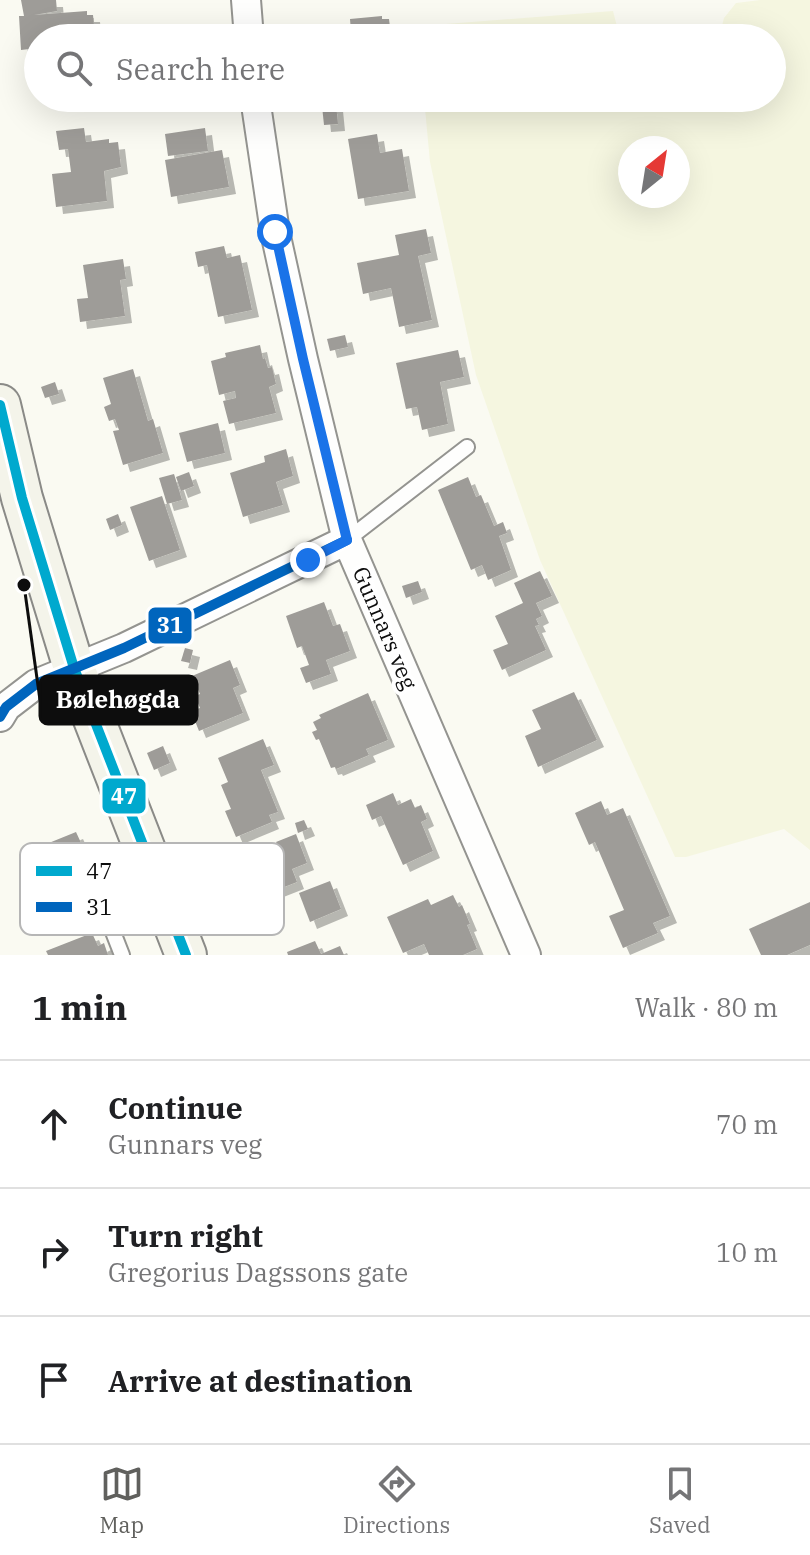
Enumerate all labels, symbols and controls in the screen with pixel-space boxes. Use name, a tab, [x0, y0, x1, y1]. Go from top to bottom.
search box	[24, 24, 786, 112]
icon: search	[52, 46, 96, 90]
text: Search here	[116, 49, 285, 88]
north arrow	[618, 136, 690, 208]
route start	[257, 214, 293, 250]
route end	[290, 542, 326, 578]
street label: Gunnars veg	[347, 562, 424, 694]
line badge: 31	[147, 606, 193, 645]
text: 31	[157, 610, 183, 639]
callout: Bølehøgda	[40, 676, 197, 724]
text: Bølehøgda	[56, 683, 180, 715]
line badge: 47	[101, 777, 147, 815]
text: 47	[111, 781, 137, 810]
legend	[20, 843, 284, 935]
text: 47	[86, 856, 112, 885]
text: 31	[86, 892, 112, 921]
text: 1 min	[32, 985, 127, 1029]
text: Walk · 80 m	[635, 990, 778, 1024]
text: Continue	[108, 1088, 243, 1127]
icon: ahead	[32, 1102, 76, 1146]
text: 70 m	[716, 1107, 778, 1141]
text: Gunnars veg	[108, 1127, 262, 1161]
text: Turn right	[108, 1216, 263, 1255]
icon: right	[32, 1230, 76, 1274]
text: 10 m	[716, 1235, 778, 1269]
text: Gregorius Dagssons gate	[108, 1255, 408, 1289]
icon: arrive	[32, 1358, 76, 1402]
text: Arrive at destination	[108, 1361, 413, 1400]
tab: Map	[99, 1462, 144, 1539]
tab: Directions	[343, 1462, 450, 1539]
tab: Saved	[649, 1462, 711, 1539]

